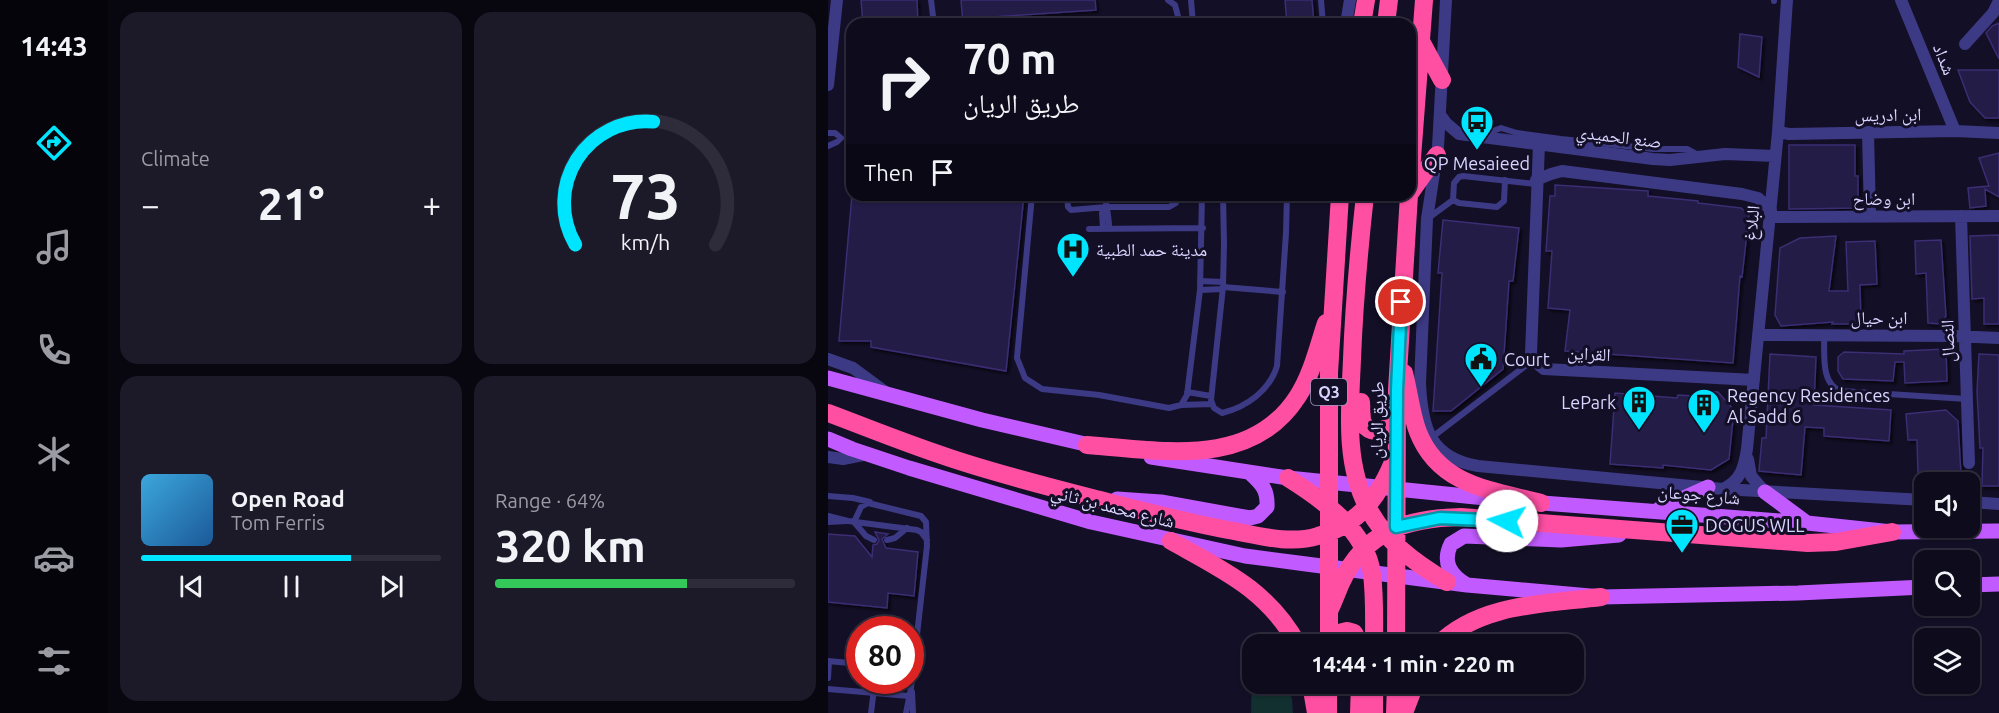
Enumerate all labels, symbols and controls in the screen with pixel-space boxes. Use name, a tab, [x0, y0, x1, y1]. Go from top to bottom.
text: 14:43	[20, 31, 88, 61]
text: 70 m	[963, 35, 1057, 82]
street label: شداد	[1930, 40, 1960, 78]
icon: right	[864, 42, 942, 120]
text: طريق الريان	[963, 88, 1079, 118]
street label: ابن ادريس	[1854, 103, 1922, 127]
bus stop icon: QP Mesaieed	[1459, 104, 1495, 151]
street label: صنع الحميدي	[1575, 121, 1663, 157]
icon: directions	[33, 122, 75, 164]
text: Climate	[141, 147, 210, 170]
place label: QP Mesaieed	[1424, 153, 1530, 174]
icon: arrive	[926, 156, 959, 189]
text: Then	[864, 160, 914, 185]
text: 73	[610, 161, 680, 231]
text: 21°	[258, 178, 324, 229]
text: −	[141, 186, 160, 223]
text: +	[422, 186, 441, 223]
street label: ابن وضاح	[1853, 188, 1915, 211]
street label: البلاغ	[1740, 205, 1764, 242]
icon: music	[33, 226, 75, 268]
text: km/h	[620, 230, 670, 254]
hospital icon: مدينة حمد الطبية	[1055, 231, 1091, 278]
place label: مدينة حمد الطبية	[1096, 239, 1207, 261]
pin	[1375, 276, 1426, 327]
icon: arrive	[1384, 285, 1417, 318]
street label: ابن حيال	[1850, 307, 1908, 329]
street label: النصال	[1936, 319, 1960, 363]
icon: phone	[33, 329, 75, 371]
public building icon: Court	[1463, 341, 1499, 388]
street label: القراين	[1567, 342, 1611, 366]
place label: Court	[1504, 349, 1550, 369]
road number: Q3	[1311, 379, 1347, 405]
street label: طريق الريان	[1365, 381, 1389, 459]
building icon: LePark	[1621, 384, 1657, 431]
place label: Regency Residences Al Sadd 6	[1727, 385, 1890, 426]
building icon: Regency Residences Al Sadd 6	[1686, 387, 1722, 434]
place label: LePark	[1561, 392, 1616, 412]
icon: climate	[33, 433, 75, 475]
map controls	[1914, 472, 1980, 694]
button: sound	[1914, 472, 1980, 538]
street label: شارع جوعان	[1657, 480, 1741, 510]
street label: شارع محمد بن ثاني	[1048, 481, 1177, 536]
text: Open Road	[231, 486, 345, 511]
text: Range · 64%	[495, 489, 605, 512]
position arrow	[1475, 489, 1539, 553]
office icon: DOGUS WLL	[1664, 507, 1700, 554]
text: Tom Ferris	[231, 511, 325, 534]
place label: DOGUS WLL	[1705, 515, 1804, 535]
text: 320 km	[495, 520, 646, 571]
icon: car	[33, 537, 75, 579]
button: search	[1914, 550, 1980, 616]
icon: previous	[175, 570, 208, 603]
icon: pause	[275, 570, 308, 603]
icon: next	[375, 570, 408, 603]
speed limit sign: 80	[846, 616, 924, 694]
button: layers	[1914, 628, 1980, 694]
icon: filters	[33, 640, 75, 682]
text: 14:44 · 1 min · 220 m	[1311, 651, 1515, 676]

